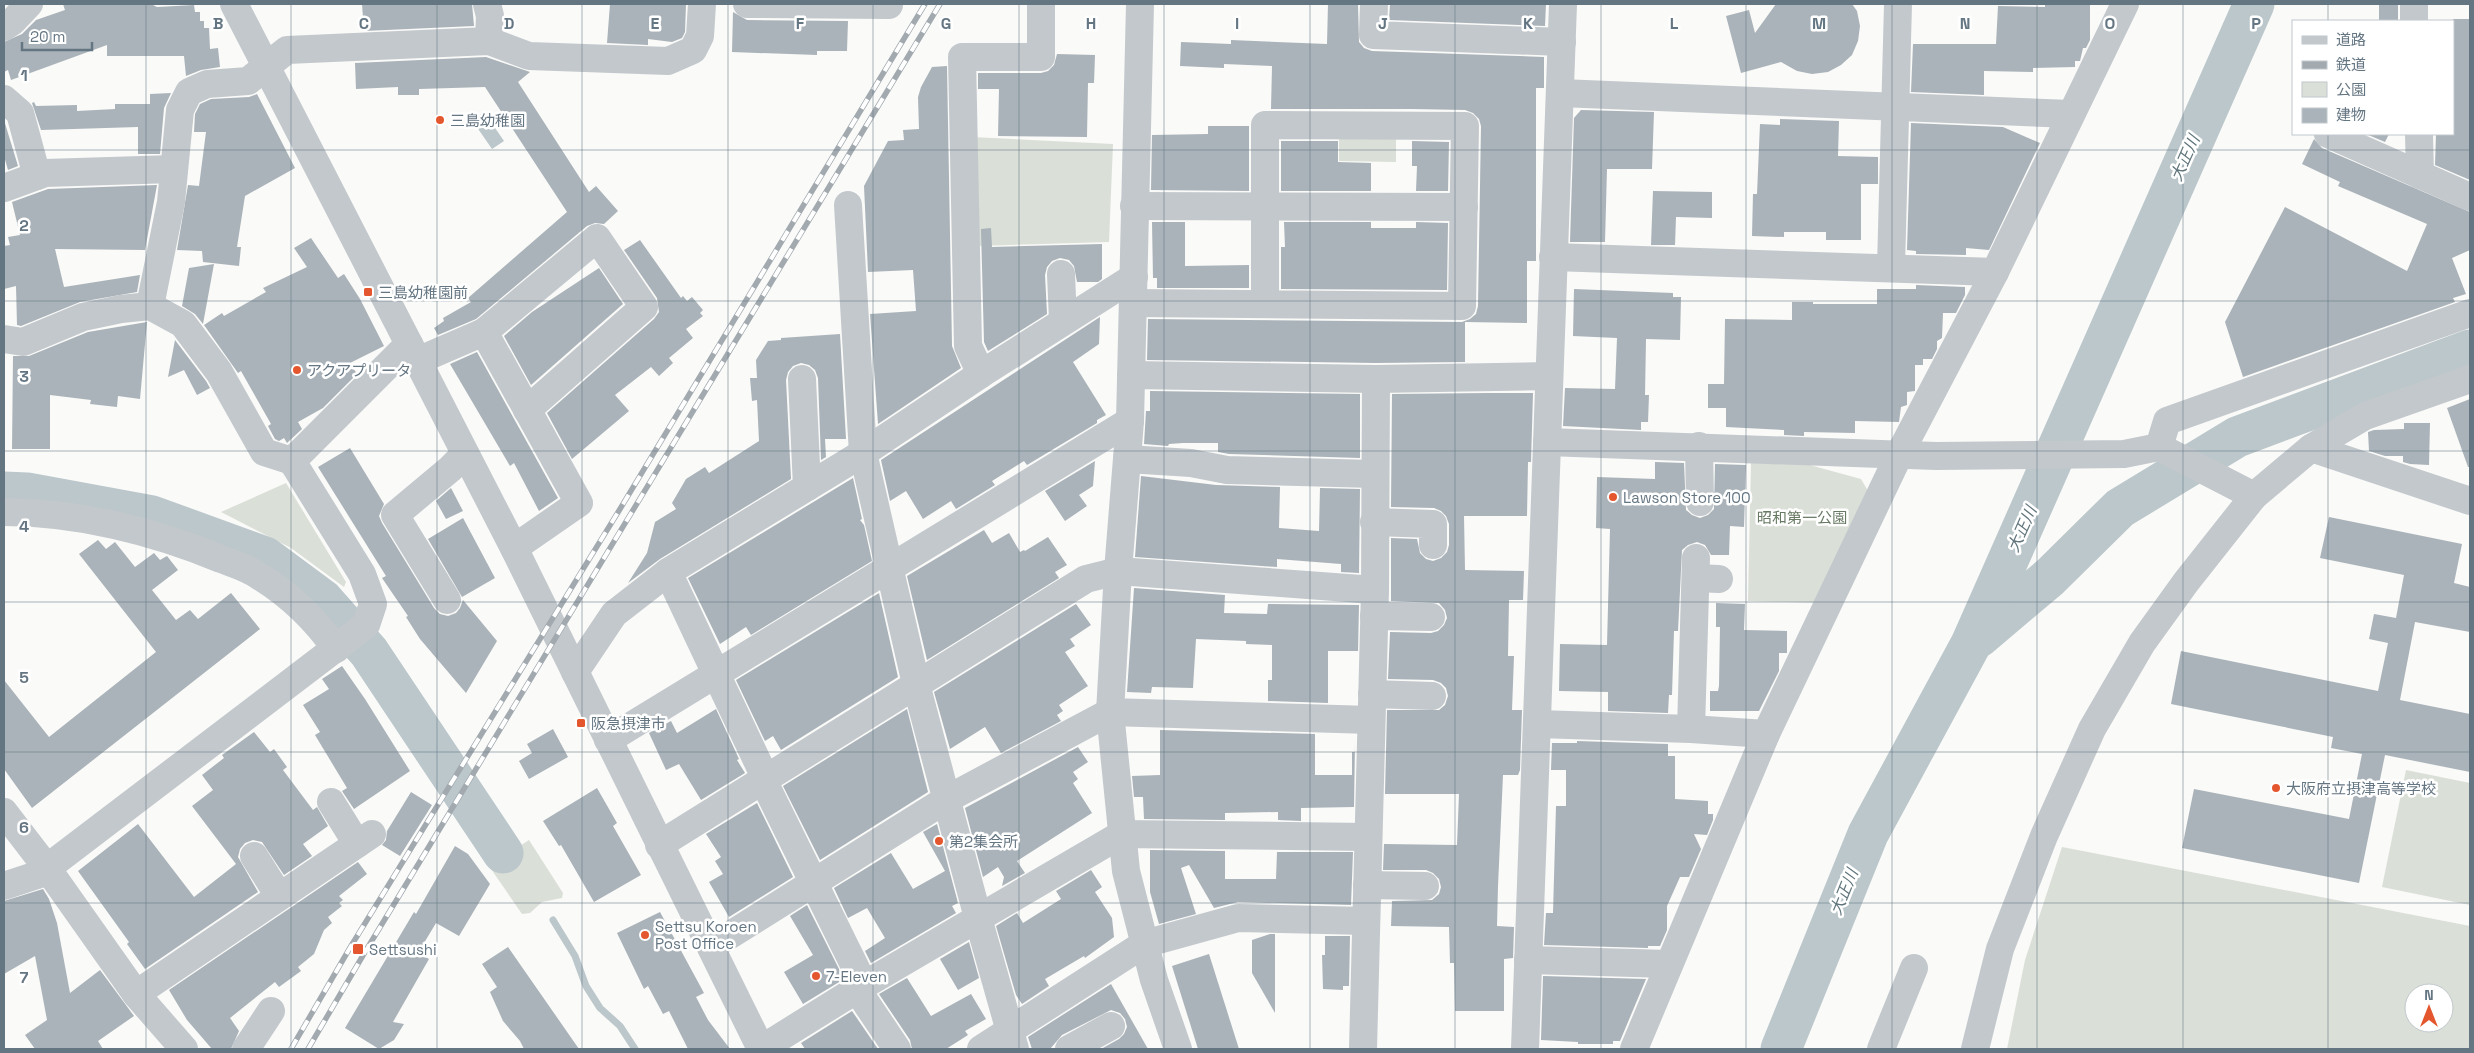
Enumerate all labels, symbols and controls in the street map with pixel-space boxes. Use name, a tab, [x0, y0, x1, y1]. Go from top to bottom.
text: B	[213, 13, 223, 34]
text: C	[359, 13, 369, 34]
text: D	[504, 13, 514, 34]
text: E	[651, 13, 660, 34]
text: F	[796, 13, 805, 34]
text: G	[941, 13, 951, 34]
text: H	[1086, 13, 1096, 34]
text: I	[1235, 13, 1239, 34]
text: J	[1378, 13, 1388, 34]
text: K	[1523, 13, 1533, 34]
text: L	[1670, 13, 1679, 34]
text: M	[1812, 13, 1826, 34]
text: N	[1960, 13, 1970, 34]
text: O	[2105, 13, 2116, 34]
text: P	[2251, 13, 2261, 34]
scale bar	[22, 20, 92, 52]
legend	[2292, 20, 2454, 135]
text: 20 m	[30, 27, 65, 46]
text: 道路	[2336, 30, 2366, 49]
text: 鉄道	[2336, 55, 2366, 74]
text: 1	[20, 65, 28, 86]
text: 公園	[2336, 80, 2366, 99]
text: 建物	[2336, 105, 2366, 124]
place label: 三島幼稚園	[450, 111, 525, 130]
marker: 三島幼稚園	[434, 114, 446, 126]
water label: 大正川	[2166, 130, 2205, 184]
text: 2	[19, 215, 29, 236]
place label: 三島幼稚園前	[378, 283, 468, 302]
marker: 三島幼稚園前	[362, 286, 374, 298]
place label: アクアプリータ	[307, 361, 411, 380]
marker: アクアプリータ	[291, 364, 303, 376]
text: 3	[19, 366, 29, 387]
place label: Lawson Store 100	[1623, 488, 1751, 507]
marker: Lawson Store 100	[1607, 491, 1619, 503]
water label: 大正川	[2003, 501, 2042, 555]
park label: 昭和第一公園	[1757, 508, 1847, 527]
text: 4	[19, 516, 29, 537]
text: 5	[19, 667, 29, 688]
place label: 阪急摂津市	[591, 714, 666, 733]
marker: 阪急摂津市	[575, 717, 587, 729]
place label: 大阪府立摂津高等学校	[2286, 779, 2436, 798]
marker: 大阪府立摂津高等学校	[2270, 782, 2282, 794]
text: 6	[19, 817, 29, 838]
place label: 第2集会所	[949, 832, 1018, 851]
marker: 第2集会所	[933, 835, 945, 847]
water label: 大正川	[1825, 864, 1863, 918]
place label: Settsu Koroen Post Office	[655, 917, 757, 953]
marker: Settsu Koroen Post Office	[639, 929, 651, 941]
place label: Settsushi	[369, 940, 437, 959]
marker: Settsushi	[351, 942, 365, 956]
text: 7	[20, 967, 29, 988]
place label: 7-Eleven	[826, 967, 887, 986]
marker: 7-Eleven	[810, 970, 822, 982]
north arrow	[2404, 983, 2454, 1033]
text: N	[2424, 986, 2434, 1004]

